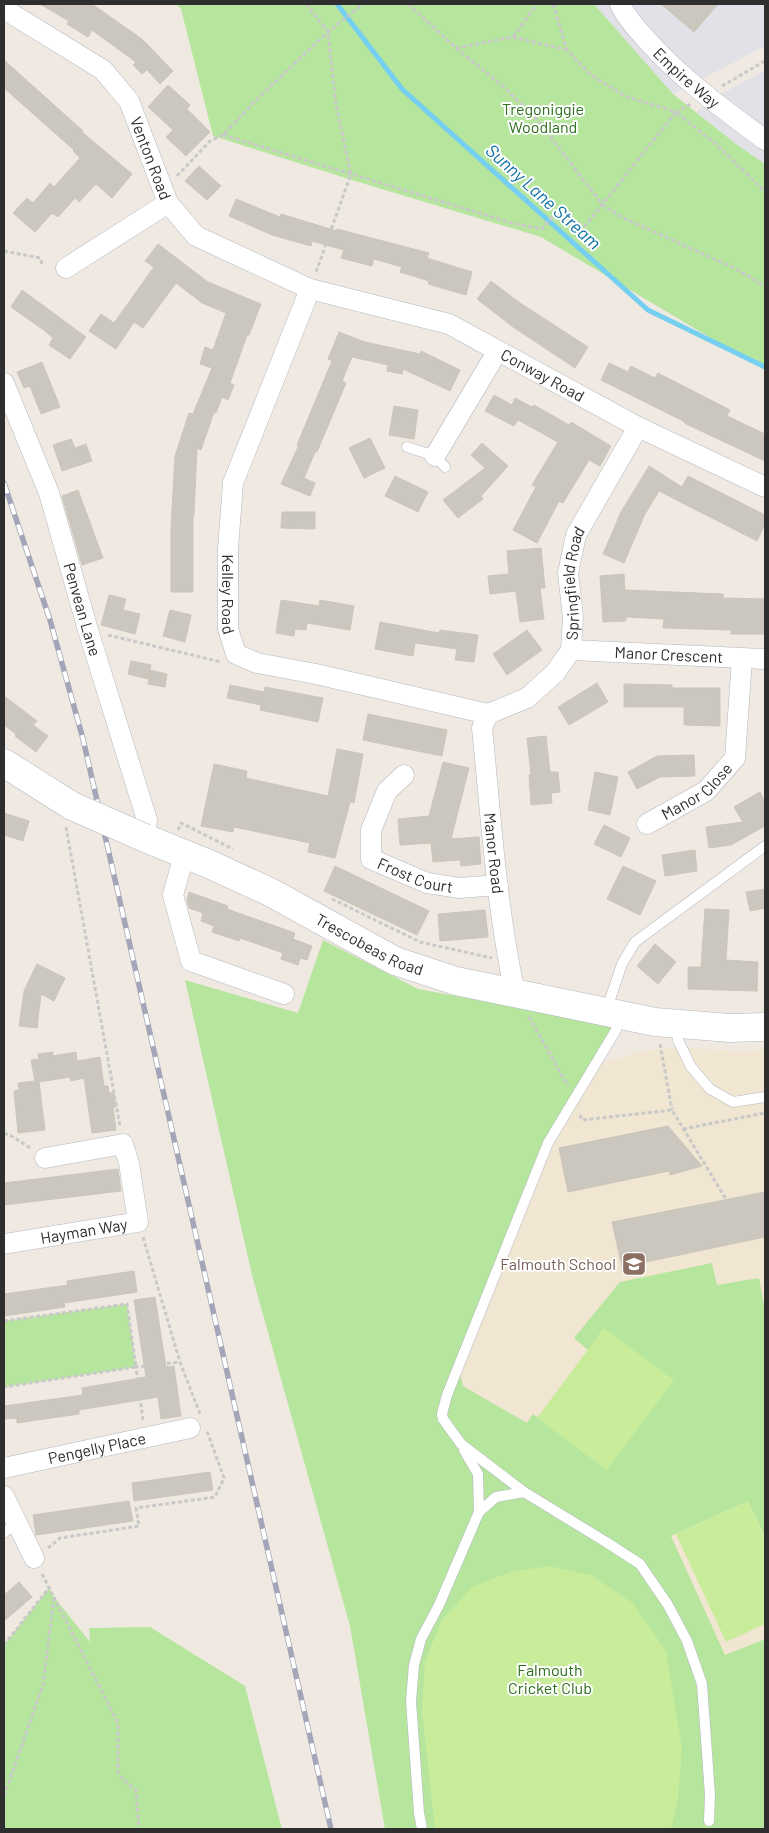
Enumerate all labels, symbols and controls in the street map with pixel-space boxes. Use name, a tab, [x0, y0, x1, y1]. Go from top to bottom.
street label: Empire Way	[650, 43, 724, 112]
park label: Tregoniggie Woodland	[502, 99, 584, 136]
street label: Venton Road	[127, 114, 176, 202]
water label: Sunny Lane Stream	[482, 139, 606, 254]
street label: Conway Road	[498, 344, 588, 405]
street label: Springfield Road	[558, 523, 588, 641]
street label: Kelley Road	[218, 554, 239, 636]
street label: Penvean Lane	[60, 560, 106, 658]
street label: Manor Crescent	[614, 642, 724, 666]
street label: Manor Close	[658, 758, 736, 823]
street label: Manor Road	[481, 812, 508, 895]
street label: Frost Court	[375, 853, 454, 896]
street label: Trescobeas Road	[312, 909, 426, 979]
street label: Hayman Way	[39, 1214, 129, 1247]
school or university icon: Falmouth School	[621, 1251, 647, 1277]
place label: Falmouth School	[500, 1254, 616, 1273]
street label: Pengelly Place	[46, 1428, 147, 1467]
park label: Falmouth Cricket Club	[508, 1660, 592, 1697]

